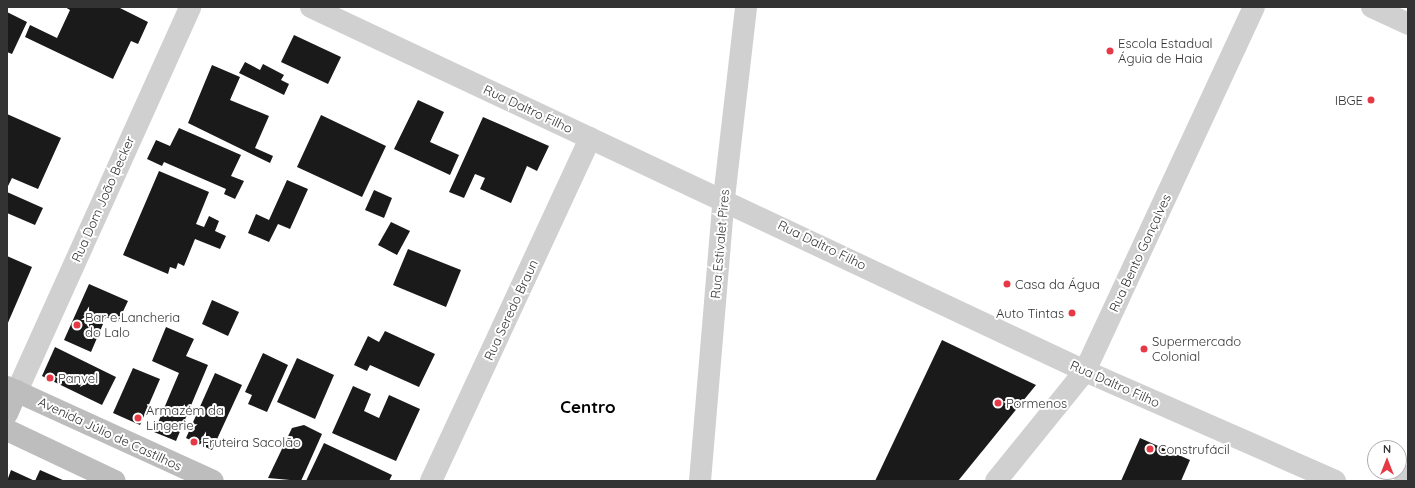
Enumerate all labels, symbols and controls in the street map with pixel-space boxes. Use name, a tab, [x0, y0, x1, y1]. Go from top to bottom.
place label: Escola Estadual Águia de Haia	[1118, 36, 1213, 67]
marker: Escola Estadual Águia de Haia	[1105, 46, 1115, 56]
street label: Rua Daltro Filho	[481, 82, 575, 136]
place label: IBGE	[1335, 92, 1363, 108]
marker: IBGE	[1366, 95, 1376, 105]
street label: Rua Dom João Becker	[68, 134, 138, 264]
street label: Rua Estivalet Pires	[707, 189, 733, 299]
street label: Rua Bento Gonçalves	[1106, 192, 1174, 314]
street label: Rua Daltro Filho	[775, 217, 869, 273]
street label: Rua Seredo Braun	[481, 257, 541, 363]
place label: Casa da Água	[1015, 276, 1100, 292]
marker: Casa da Água	[1002, 279, 1012, 289]
place label: Auto Tintas	[996, 305, 1064, 321]
marker: Auto Tintas	[1067, 308, 1077, 318]
place label: Bar e Lancheria do Lalo	[85, 310, 180, 341]
marker: Bar e Lancheria do Lalo	[72, 320, 82, 330]
place label: Supermercado Colonial	[1152, 334, 1241, 365]
marker: Supermercado Colonial	[1139, 344, 1149, 354]
street label: Rua Daltro Filho	[1068, 357, 1162, 411]
place label: Panvel	[58, 370, 98, 386]
marker: Panvel	[45, 373, 55, 383]
street label: Avenida Júlio de Castilhos	[36, 394, 184, 474]
place label: Pormenos	[1006, 395, 1067, 411]
district label: Centro	[560, 397, 616, 417]
marker: Pormenos	[993, 398, 1003, 408]
place label: Armazém da Lingerie	[146, 403, 224, 434]
marker: Armazém da Lingerie	[133, 413, 143, 423]
place label: Fruteira Sacolão	[202, 434, 301, 450]
marker: Fruteira Sacolão	[189, 437, 199, 447]
north arrow	[1367, 440, 1407, 480]
place label: Construfácil	[1158, 441, 1230, 457]
text: N	[1383, 442, 1391, 456]
marker: Construfácil	[1145, 444, 1155, 454]

